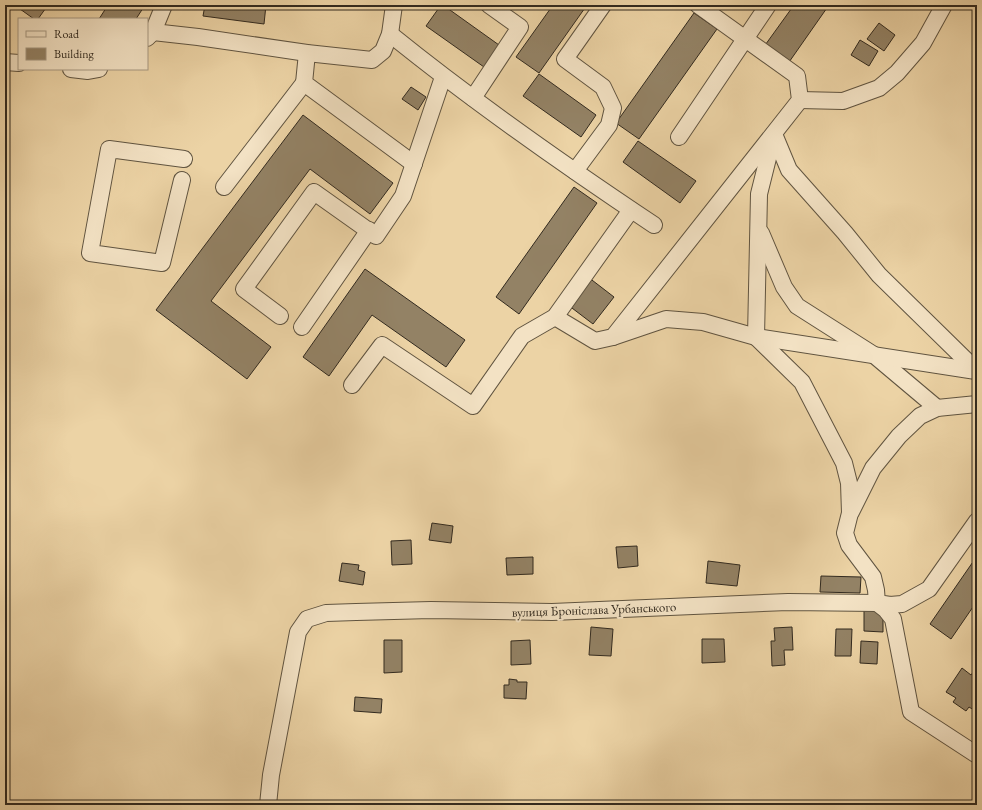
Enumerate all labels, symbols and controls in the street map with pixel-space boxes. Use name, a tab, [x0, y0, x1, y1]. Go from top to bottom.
legend	[18, 18, 148, 70]
text: Road	[54, 26, 80, 42]
text: Building	[54, 46, 95, 62]
street label: вулиця Броніслава Урбанського	[511, 598, 677, 621]

